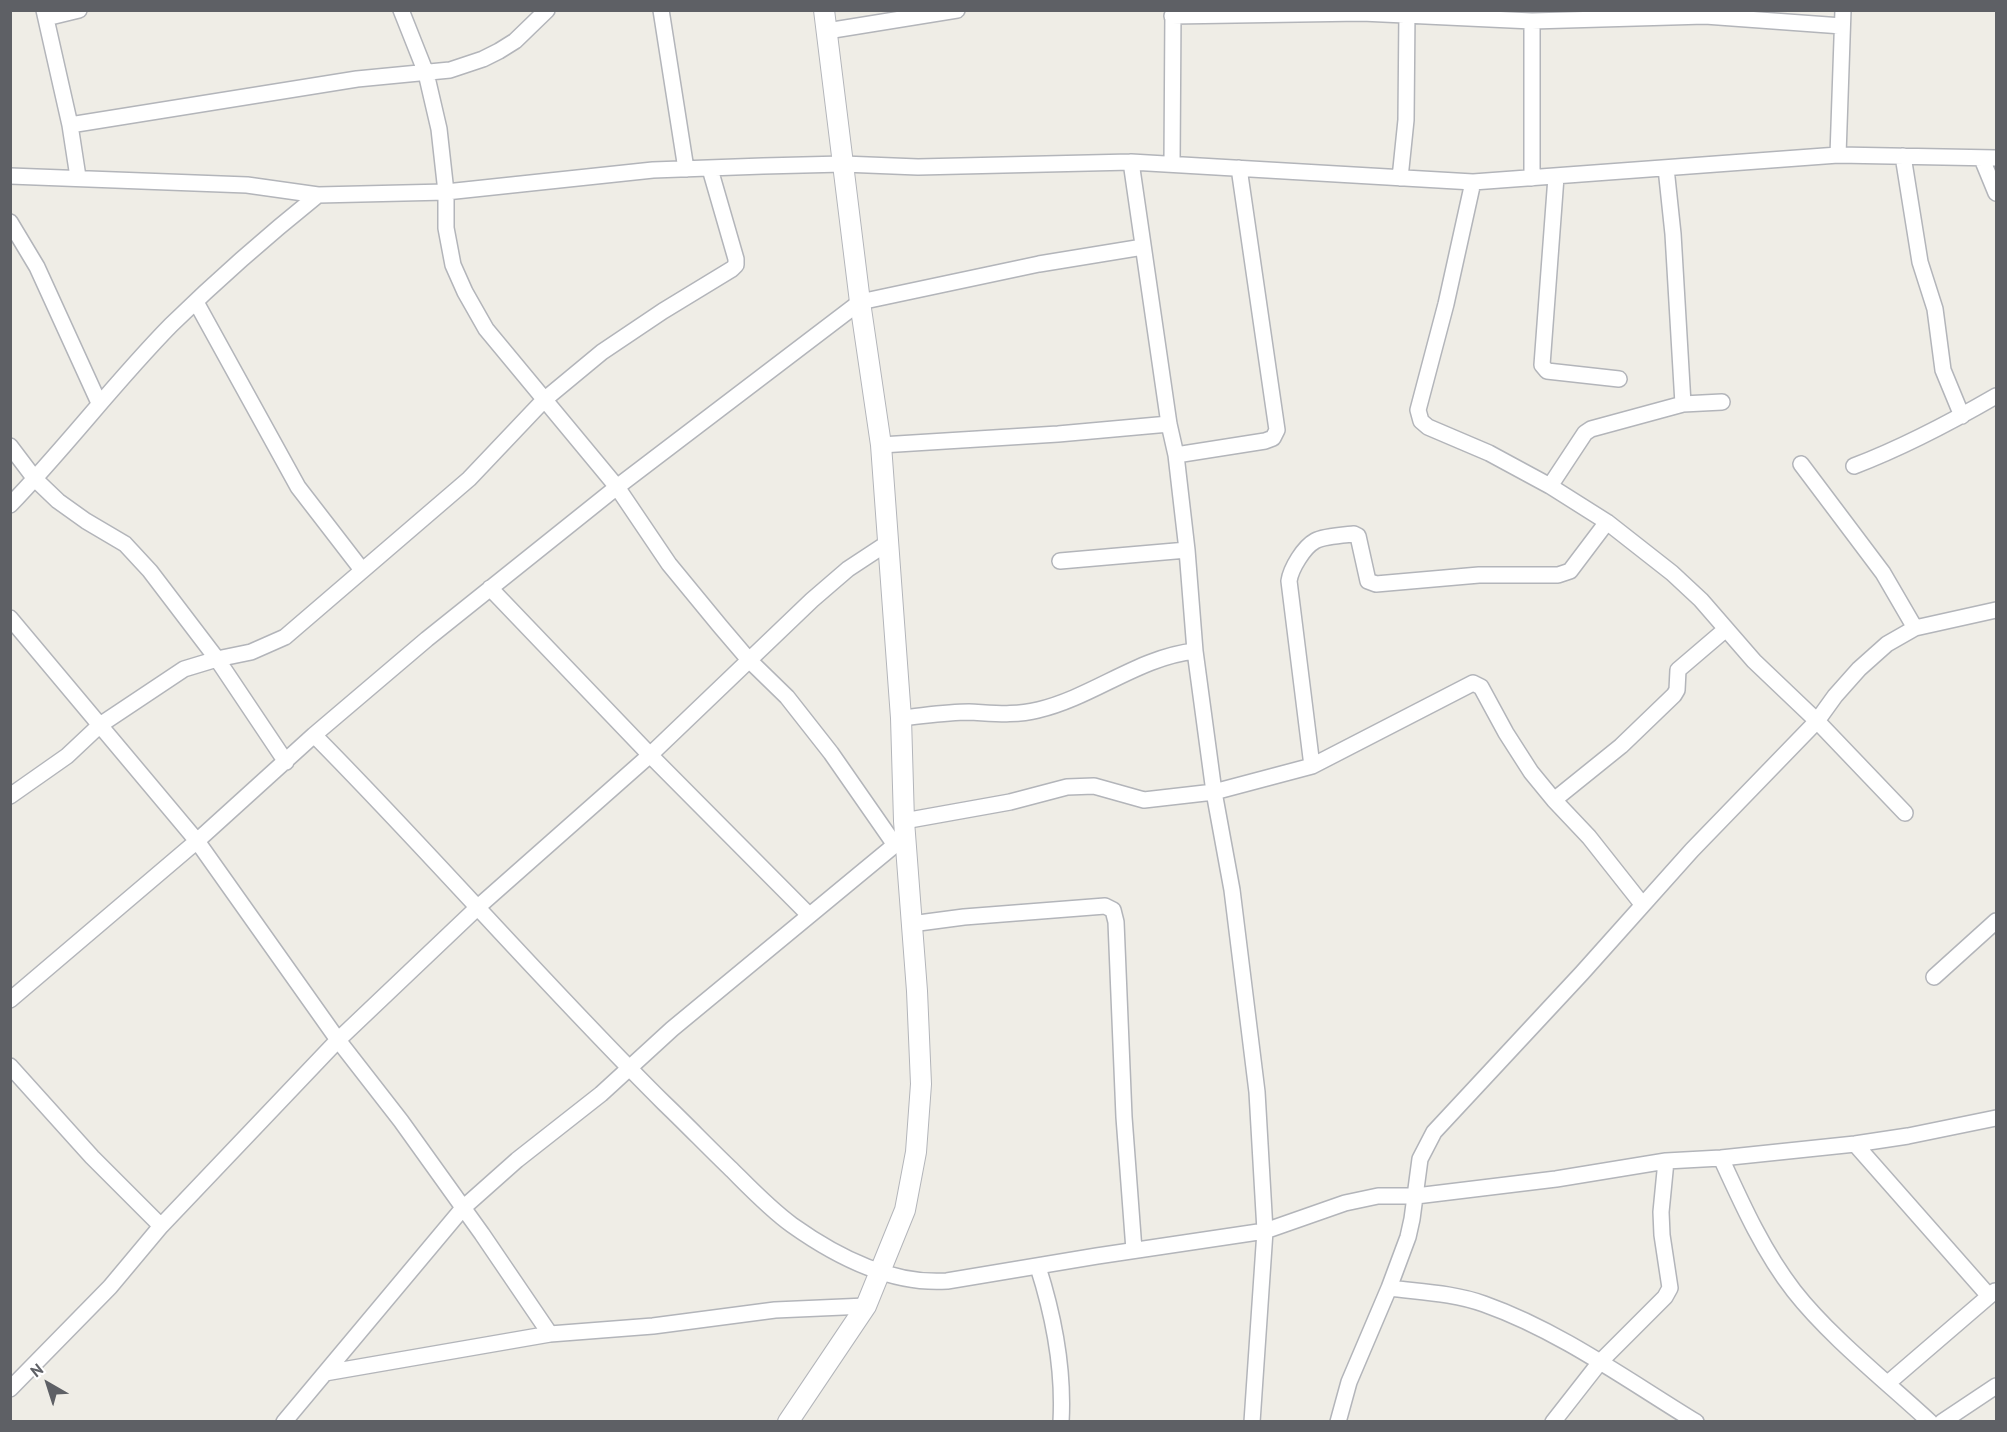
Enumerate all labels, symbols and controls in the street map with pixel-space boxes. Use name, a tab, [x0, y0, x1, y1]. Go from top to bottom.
north arrow	[18, 1354, 78, 1414]
text: N	[26, 1359, 47, 1381]

